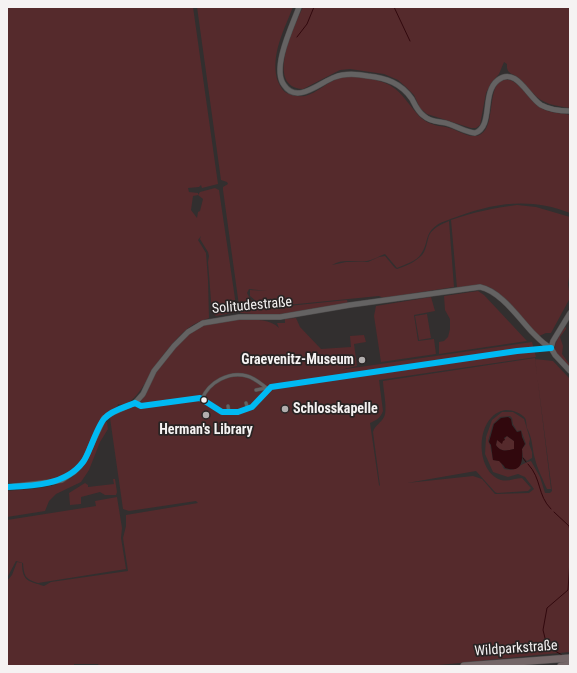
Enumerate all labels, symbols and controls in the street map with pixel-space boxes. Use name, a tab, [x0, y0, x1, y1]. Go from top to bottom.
street label: Solitudestraße	[211, 294, 293, 318]
place label: Graevenitz-Museum	[241, 352, 354, 368]
marker: Graevenitz-Museum	[357, 355, 367, 365]
unlabelled marker	[199, 395, 209, 405]
place label: Schlosskapelle	[293, 401, 378, 417]
marker: Schlosskapelle	[280, 404, 290, 414]
marker: Herman's Library	[201, 410, 211, 420]
place label: Herman's Library	[159, 422, 253, 438]
street label: Wildparkstraße	[474, 638, 558, 660]

